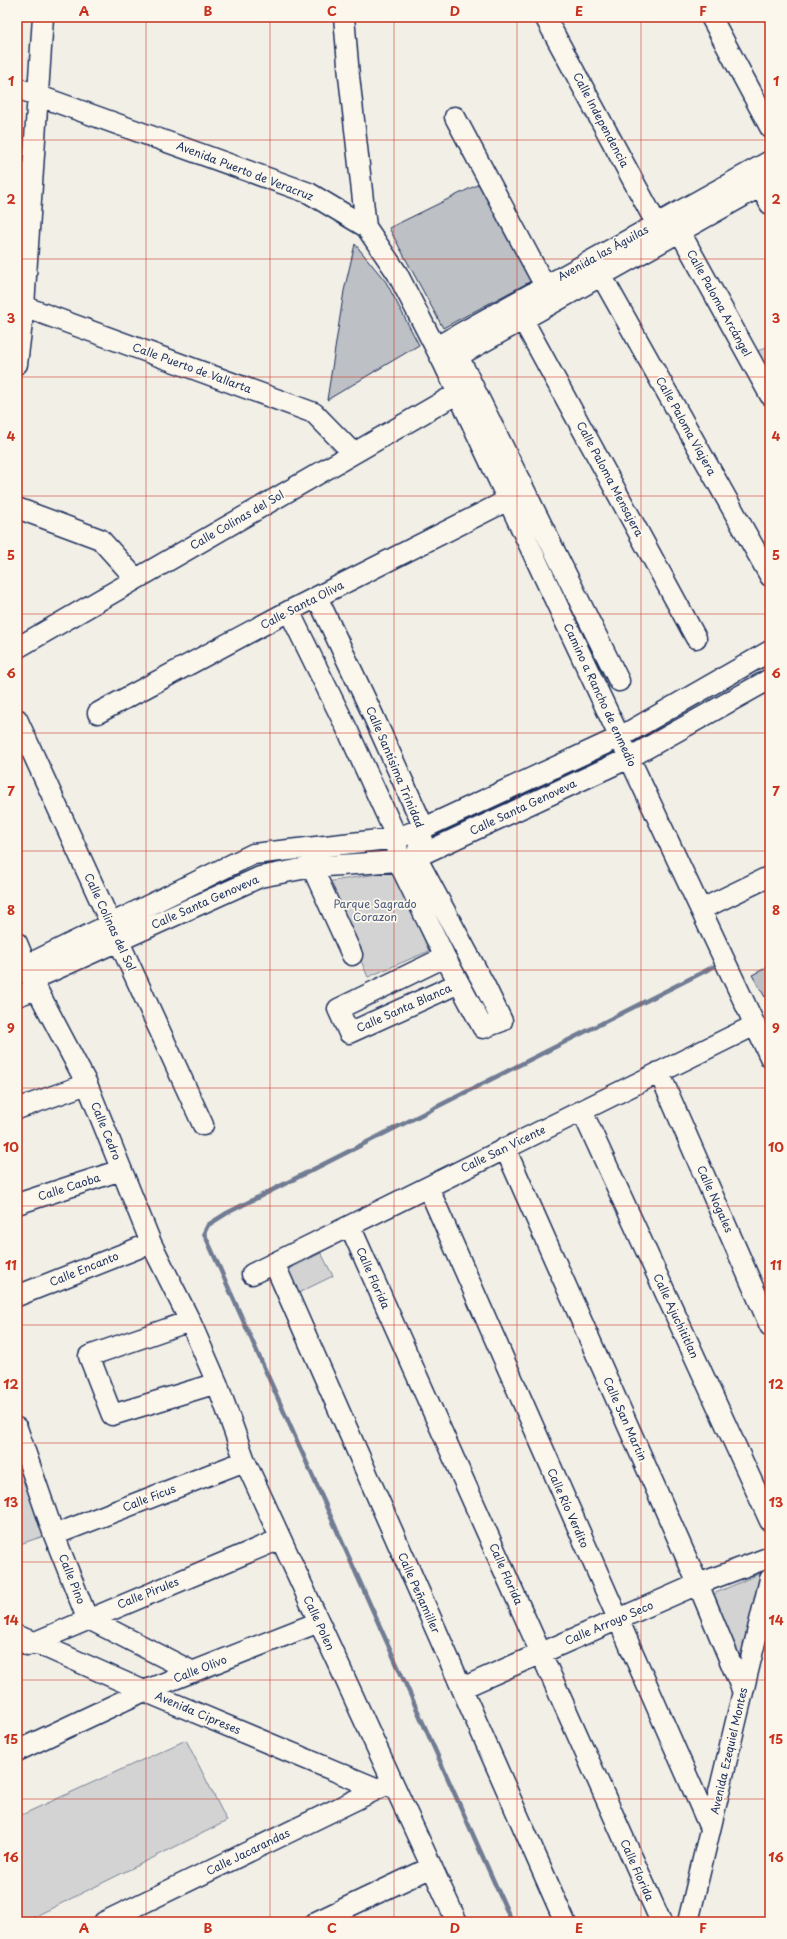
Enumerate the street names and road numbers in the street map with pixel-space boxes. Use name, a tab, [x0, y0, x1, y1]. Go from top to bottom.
street label: Calle Independencia	[569, 69, 634, 171]
street label: Avenida Puerto de Veracruz	[174, 137, 316, 205]
street label: Avenida las Águilas	[554, 220, 651, 285]
street label: Calle Paloma Arcángel	[683, 246, 756, 359]
street label: Calle Puerto de Vallarta	[130, 338, 254, 397]
street label: Calle Paloma Viajera	[652, 373, 721, 478]
street label: Calle Paloma Mensajera	[573, 418, 648, 540]
street label: Calle Colinas del Sol	[187, 486, 287, 553]
street label: Calle Santa Oliva	[257, 576, 347, 633]
street label: Camino a Rancho de enmedio	[560, 620, 641, 769]
street label: Calle Santísima Trinidad	[362, 703, 429, 830]
street label: Calle Santa Genoveva	[467, 774, 580, 839]
street label: Calle Colinas del Sol	[80, 870, 141, 973]
street label: Calle Santa Genoveva	[148, 870, 262, 933]
street label: Calle Santa Blanca	[353, 979, 455, 1036]
street label: Calle Cedro	[87, 1099, 126, 1162]
street label: Calle San Vicente	[457, 1120, 549, 1176]
street label: Calle Nogales	[693, 1162, 738, 1235]
street label: Calle Caoba	[36, 1168, 102, 1205]
street label: Calle Florida	[352, 1244, 395, 1312]
street label: Calle Encanto	[47, 1247, 121, 1290]
street label: Calle Ajuchititlan	[649, 1271, 704, 1361]
street label: Calle San Martin	[599, 1374, 652, 1464]
street label: Calle Río Verdito	[543, 1465, 594, 1550]
street label: Calle Ficus	[120, 1480, 178, 1515]
street label: Calle Florida	[485, 1540, 528, 1608]
street label: Calle Peñamiller	[394, 1550, 445, 1637]
street label: Calle Pino	[55, 1551, 90, 1606]
street label: Calle Pirules	[114, 1572, 181, 1613]
street label: Calle Polen	[299, 1593, 340, 1653]
street label: Calle Arroyo Seco	[562, 1596, 656, 1649]
street label: Calle Olivo	[171, 1651, 229, 1687]
street label: Avenida Ezequiel Montes	[706, 1686, 751, 1816]
street label: Avenida Cipreses	[153, 1687, 244, 1738]
street label: Calle Jacarandas	[203, 1824, 293, 1879]
street label: Calle Florida	[616, 1836, 659, 1904]

